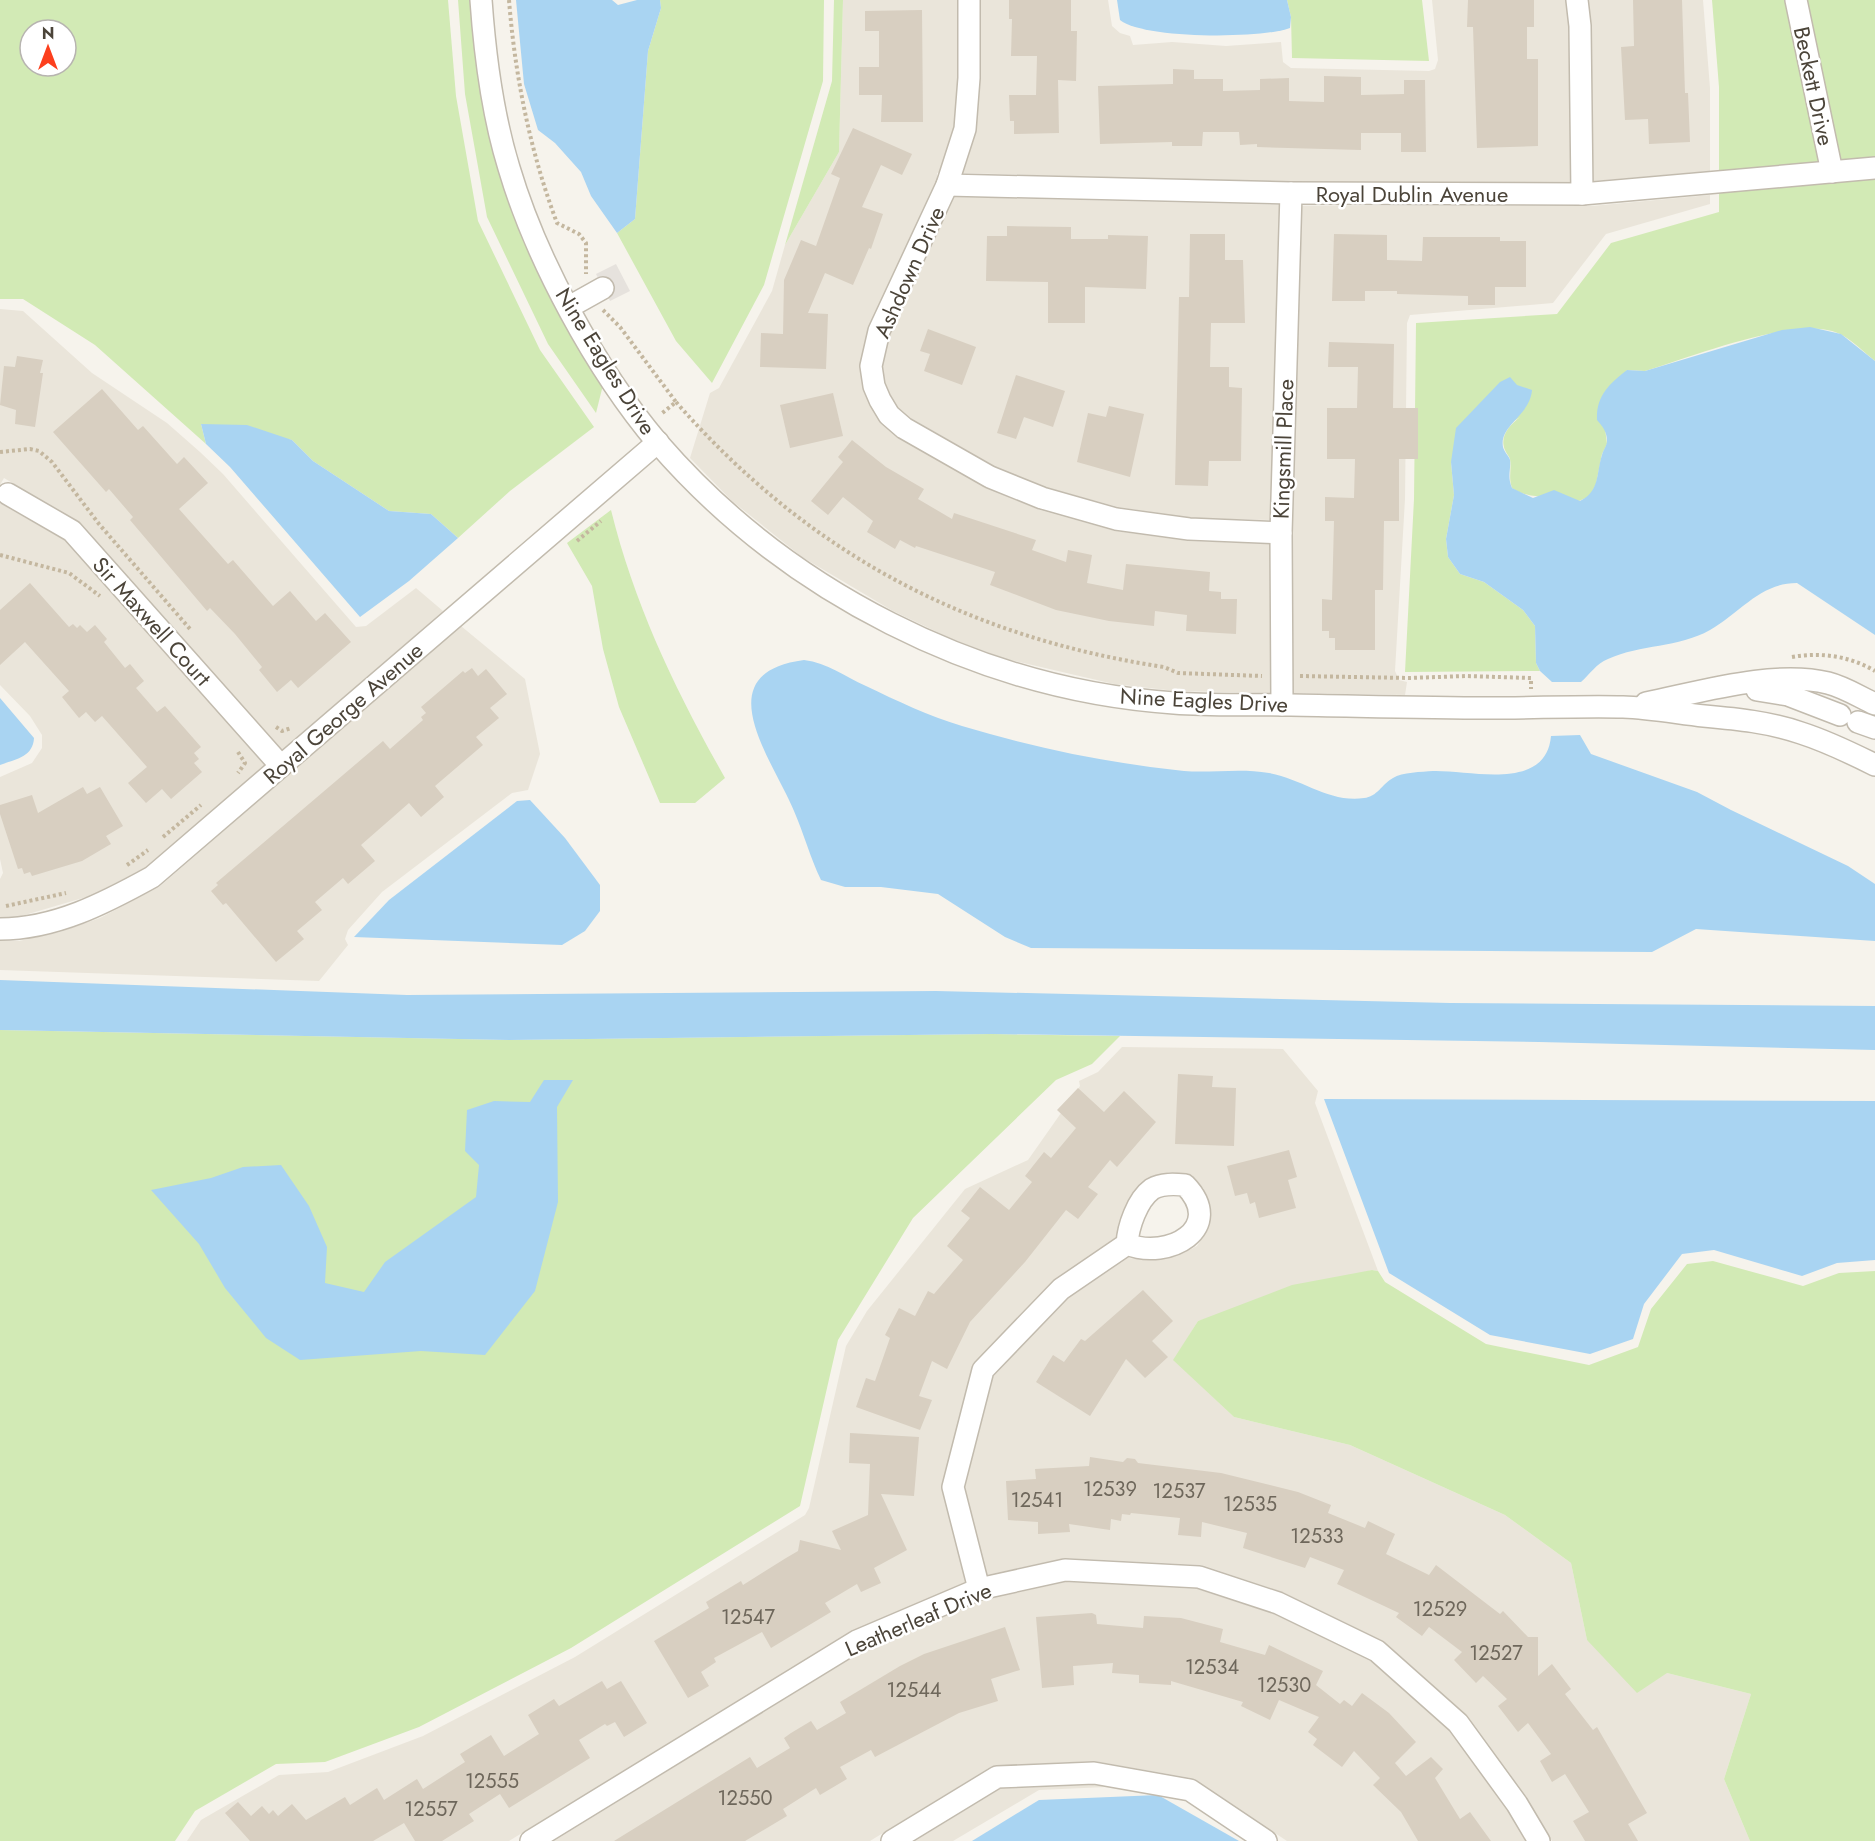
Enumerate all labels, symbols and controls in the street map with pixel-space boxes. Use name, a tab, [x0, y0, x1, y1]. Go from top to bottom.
north arrow	[18, 18, 78, 78]
text: N	[42, 22, 54, 45]
street label: Beckett Drive	[1786, 24, 1842, 148]
street label: Royal Dublin Avenue	[1316, 178, 1508, 210]
street label: Ashdown Drive	[866, 201, 952, 343]
street label: Nine Eagles Drive	[548, 281, 664, 441]
street label: Kingsmill Place	[1265, 378, 1301, 520]
street label: Sir Maxwell Court	[85, 549, 219, 693]
street label: Royal George Avenue	[256, 634, 430, 792]
street label: Nine Eagles Drive	[1119, 680, 1289, 720]
house number: 12539	[1083, 1475, 1137, 1504]
house number: 12537	[1153, 1477, 1206, 1506]
house number: 12541	[1011, 1486, 1063, 1515]
house number: 12535	[1223, 1490, 1277, 1519]
house number: 12533	[1290, 1522, 1344, 1551]
street label: Leatherleaf Drive	[840, 1574, 996, 1664]
house number: 12529	[1413, 1595, 1467, 1624]
house number: 12547	[721, 1603, 775, 1632]
house number: 12527	[1469, 1639, 1523, 1668]
house number: 12534	[1185, 1653, 1239, 1682]
house number: 12530	[1257, 1671, 1311, 1700]
house number: 12544	[887, 1676, 942, 1705]
house number: 12555	[465, 1767, 519, 1796]
house number: 12550	[718, 1784, 772, 1813]
house number: 12557	[404, 1795, 458, 1824]

